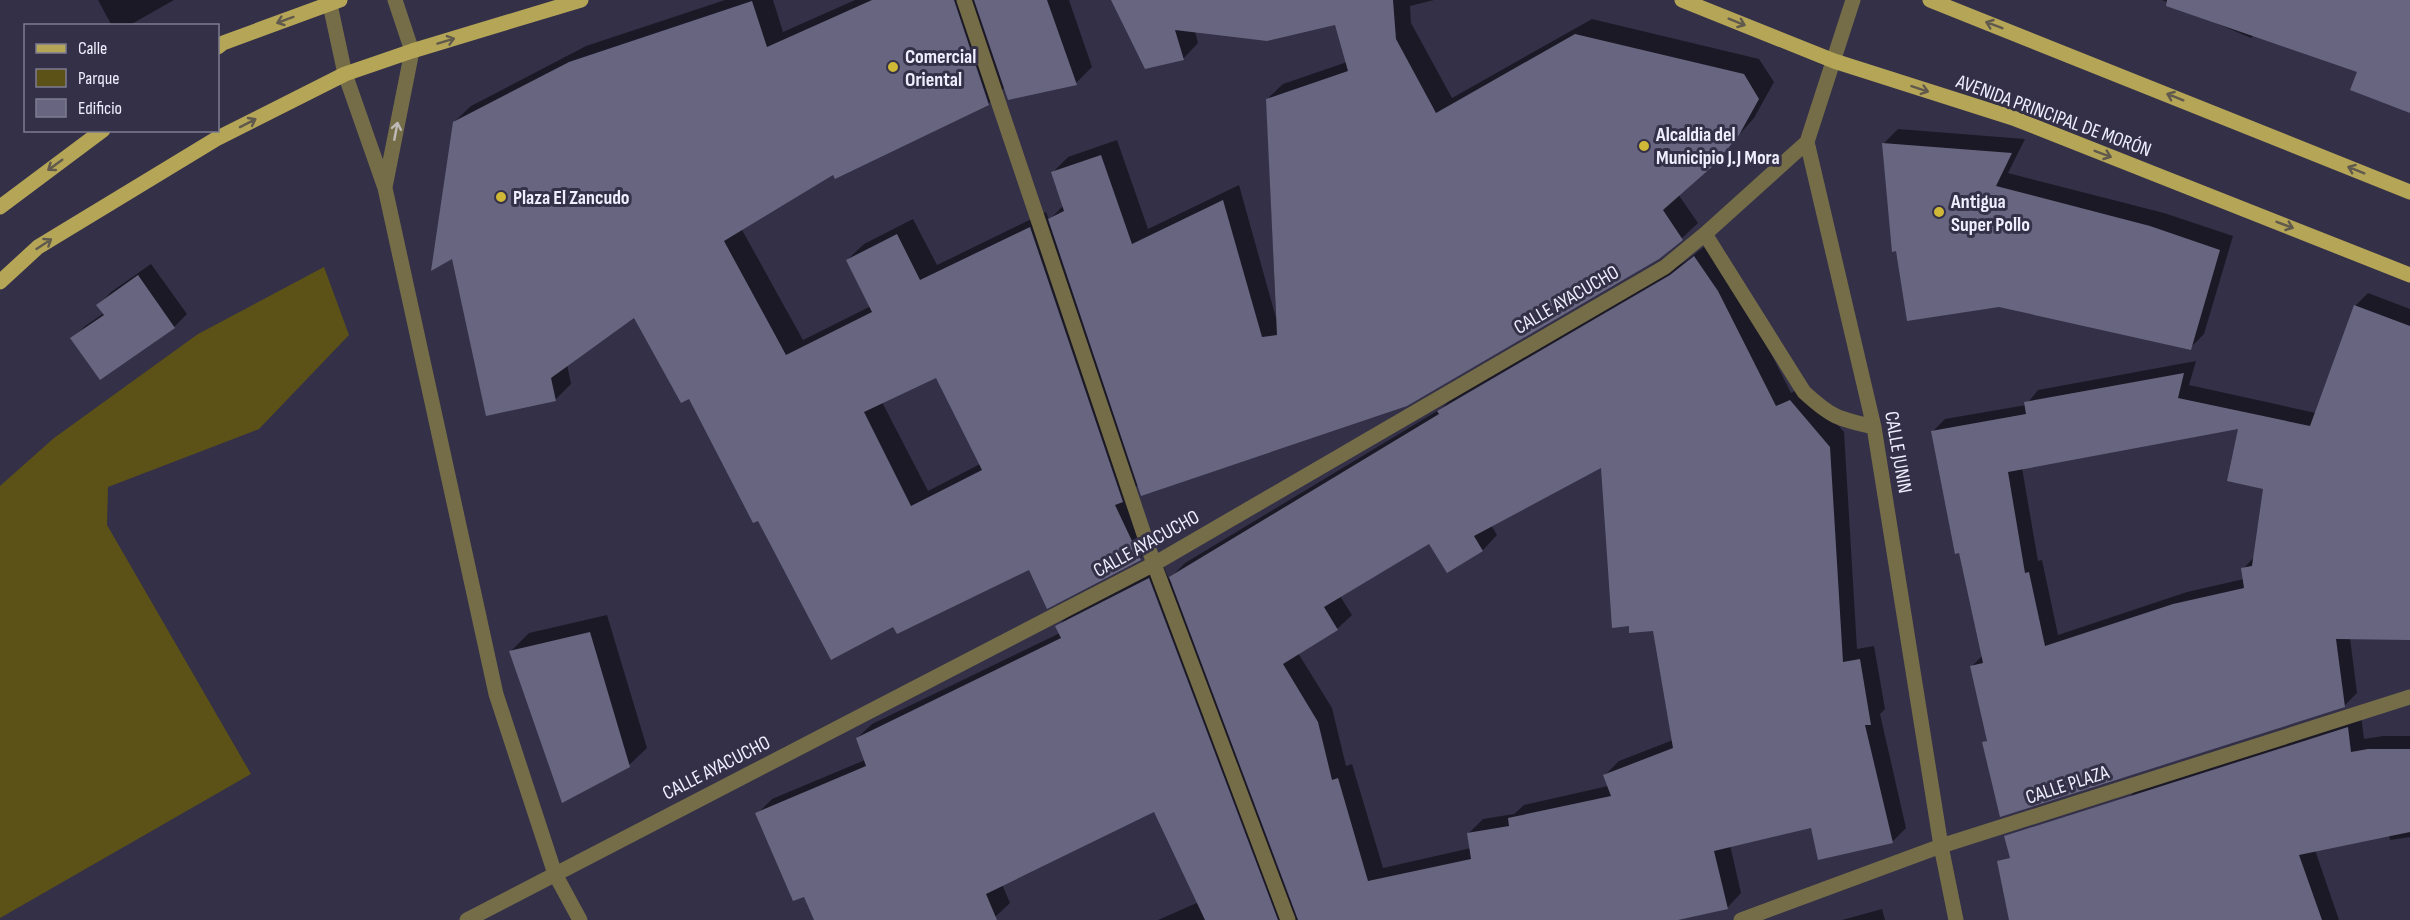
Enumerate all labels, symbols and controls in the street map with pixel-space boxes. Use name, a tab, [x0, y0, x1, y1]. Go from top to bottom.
one-way arrow	[276, 15, 295, 26]
one-way arrow	[1727, 17, 1745, 28]
one-way arrow	[1985, 19, 2003, 30]
legend	[24, 24, 219, 132]
one-way arrow	[437, 35, 456, 46]
text: Calle	[78, 38, 107, 59]
place label: Comercial Oriental	[905, 45, 976, 92]
marker: Comercial Oriental	[886, 60, 900, 74]
text: Parque	[78, 68, 119, 89]
street label: AVENIDA PRINCIPAL DE MORÓN	[1952, 69, 2154, 162]
one-way arrow	[1910, 84, 1929, 95]
one-way arrow	[2166, 91, 2185, 102]
text: Edificio	[78, 98, 122, 119]
one-way arrow	[238, 117, 256, 129]
one-way arrow	[391, 122, 402, 141]
place label: Alcaldia del Municipio J.J Mora	[1655, 123, 1780, 170]
marker: Alcaldia del Municipio J.J Mora	[1637, 139, 1651, 153]
one-way arrow	[2094, 149, 2112, 160]
one-way arrow	[48, 159, 64, 171]
one-way arrow	[2347, 164, 2365, 175]
place label: Plaza El Zancudo	[513, 186, 630, 210]
marker: Plaza El Zancudo	[494, 190, 508, 204]
place label: Antigua Super Pollo	[1950, 190, 2030, 237]
marker: Antigua Super Pollo	[1932, 205, 1946, 219]
one-way arrow	[2275, 220, 2294, 231]
one-way arrow	[35, 238, 52, 250]
street label: CALLE AYACUCHO	[1510, 260, 1623, 340]
street label: CALLE JUNIN	[1879, 409, 1917, 495]
street label: CALLE AYACUCHO	[1089, 505, 1204, 583]
street label: CALLE AYACUCHO	[659, 731, 774, 805]
street label: CALLE PLAZA	[2023, 760, 2112, 810]

